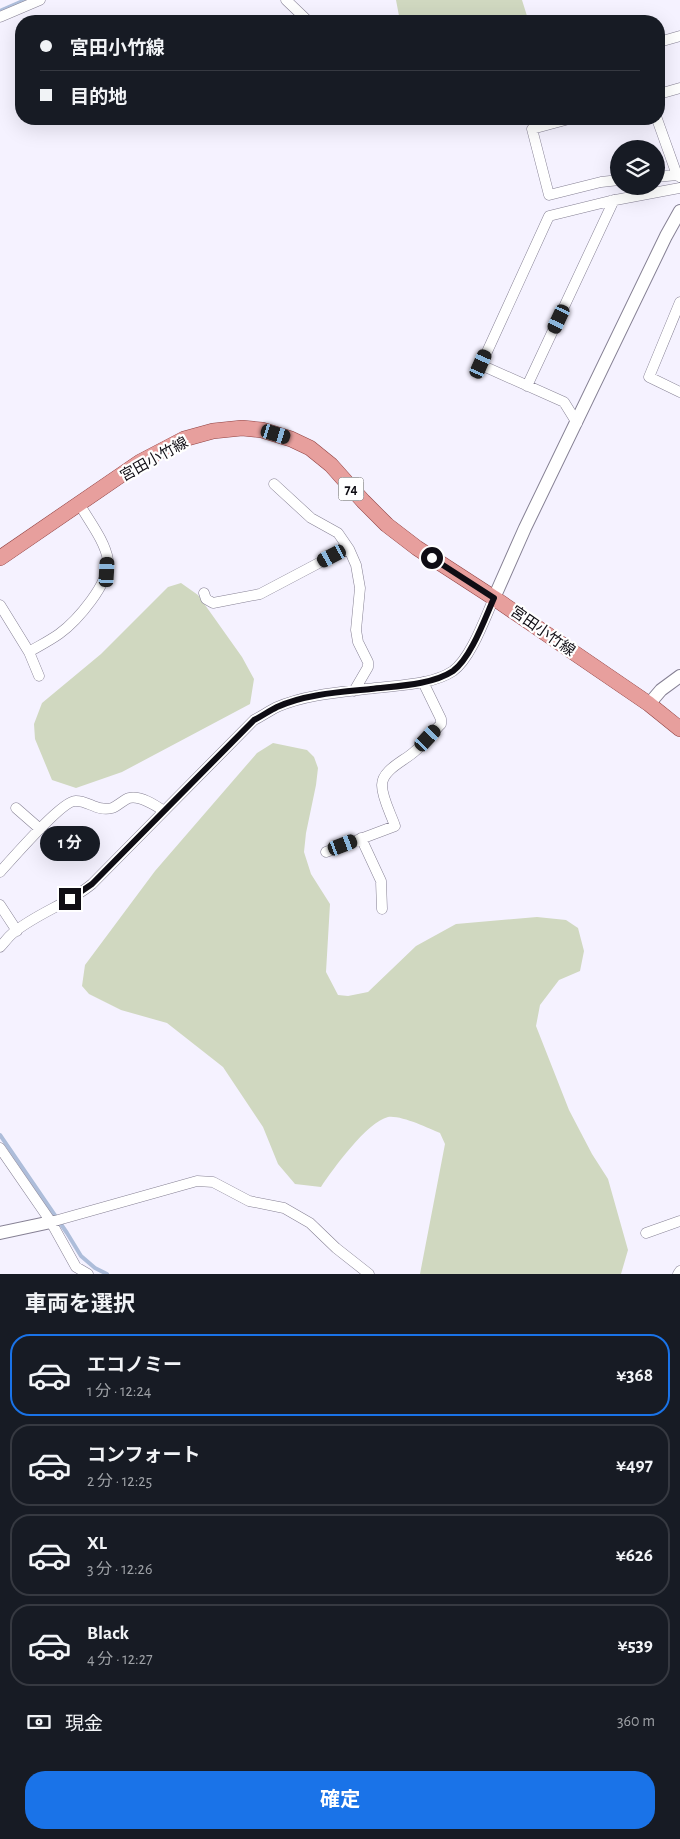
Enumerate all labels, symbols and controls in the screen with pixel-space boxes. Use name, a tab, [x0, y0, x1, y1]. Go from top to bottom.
text: 宮田小竹線	[70, 39, 165, 58]
text: 目的地	[70, 88, 127, 107]
map controls	[610, 140, 665, 195]
button: layers	[610, 140, 665, 195]
car	[545, 302, 572, 336]
car	[468, 347, 493, 381]
car	[259, 422, 292, 446]
street label: 宮田小竹線	[117, 434, 191, 484]
road number: 74	[338, 478, 364, 500]
car	[315, 542, 348, 570]
route start	[421, 547, 443, 569]
car	[98, 557, 115, 587]
street label: 宮田小竹線	[508, 603, 578, 659]
car	[412, 722, 443, 754]
callout: 1 分	[40, 826, 100, 862]
car	[326, 833, 359, 857]
text: 1 分	[58, 835, 82, 851]
route end	[59, 888, 81, 910]
text: 車両を選択	[25, 1293, 135, 1315]
icon: car	[27, 1353, 72, 1398]
text: エコノミー	[87, 1356, 182, 1375]
text: ¥368	[616, 1366, 653, 1385]
text: 1 分 · 12:24	[87, 1383, 152, 1399]
icon: car	[27, 1443, 72, 1488]
text: コンフォート	[87, 1446, 200, 1465]
text: ¥497	[616, 1456, 653, 1475]
text: 2 分 · 12:25	[87, 1473, 152, 1489]
icon: car	[27, 1533, 72, 1578]
text: XL	[87, 1534, 107, 1553]
text: ¥626	[616, 1546, 653, 1565]
text: 3 分 · 12:26	[87, 1561, 152, 1577]
icon: car	[27, 1623, 72, 1668]
text: Black	[87, 1624, 129, 1643]
text: ¥539	[617, 1636, 653, 1655]
text: 4 分 · 12:27	[87, 1651, 153, 1667]
icon: cash	[25, 1708, 53, 1736]
text: 360 m	[617, 1713, 655, 1729]
text: 現金	[65, 1715, 103, 1734]
button: 確定	[25, 1771, 655, 1829]

